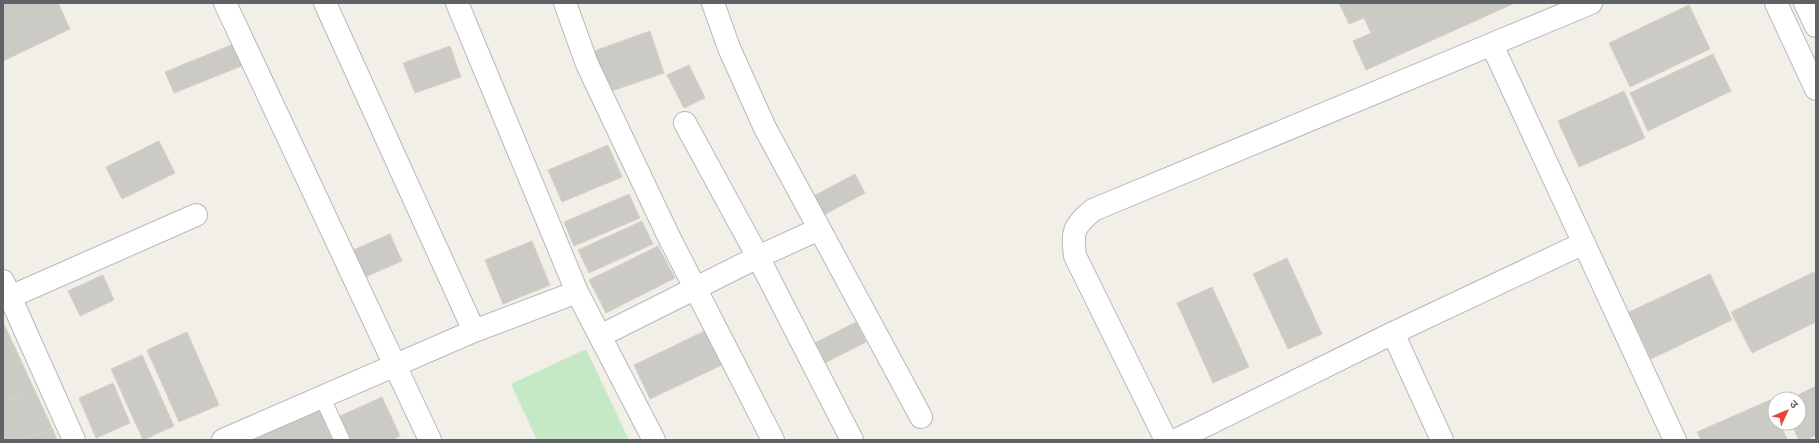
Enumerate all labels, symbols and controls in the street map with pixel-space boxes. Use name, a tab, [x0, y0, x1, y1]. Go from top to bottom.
north arrow	[1767, 391, 1807, 431]
text: उ	[1787, 398, 1801, 412]

